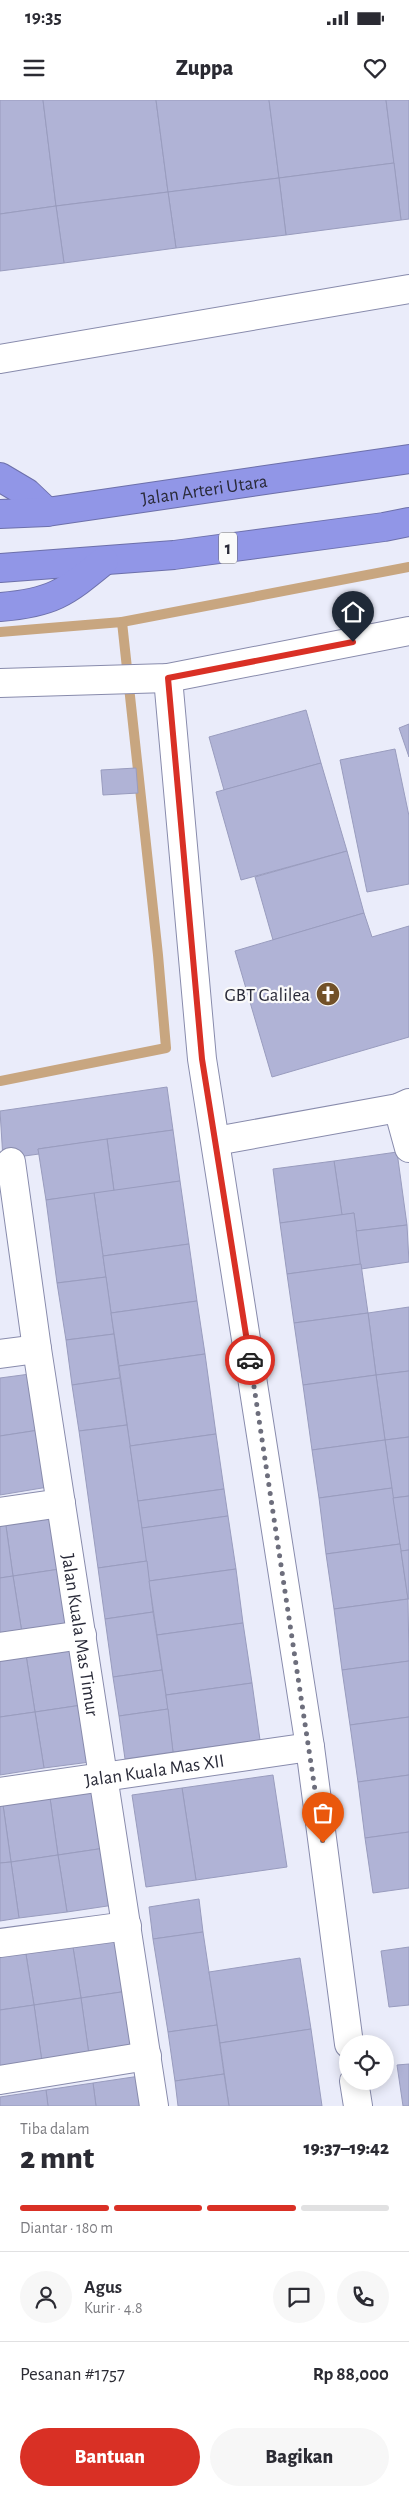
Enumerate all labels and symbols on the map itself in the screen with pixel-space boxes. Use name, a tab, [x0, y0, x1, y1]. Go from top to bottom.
street label: Jalan Arteri Utara	[140, 472, 269, 509]
road number: 1	[219, 532, 237, 563]
pin	[332, 591, 374, 642]
church icon: GBT Galilea	[315, 981, 341, 1007]
place label: GBT Galilea	[224, 986, 310, 1005]
courier	[225, 1335, 275, 1385]
street label: Jalan Kuala Mas Timur	[58, 1552, 102, 1718]
street label: Jalan Kuala Mas XII	[83, 1752, 226, 1791]
pin	[302, 1792, 344, 1843]

